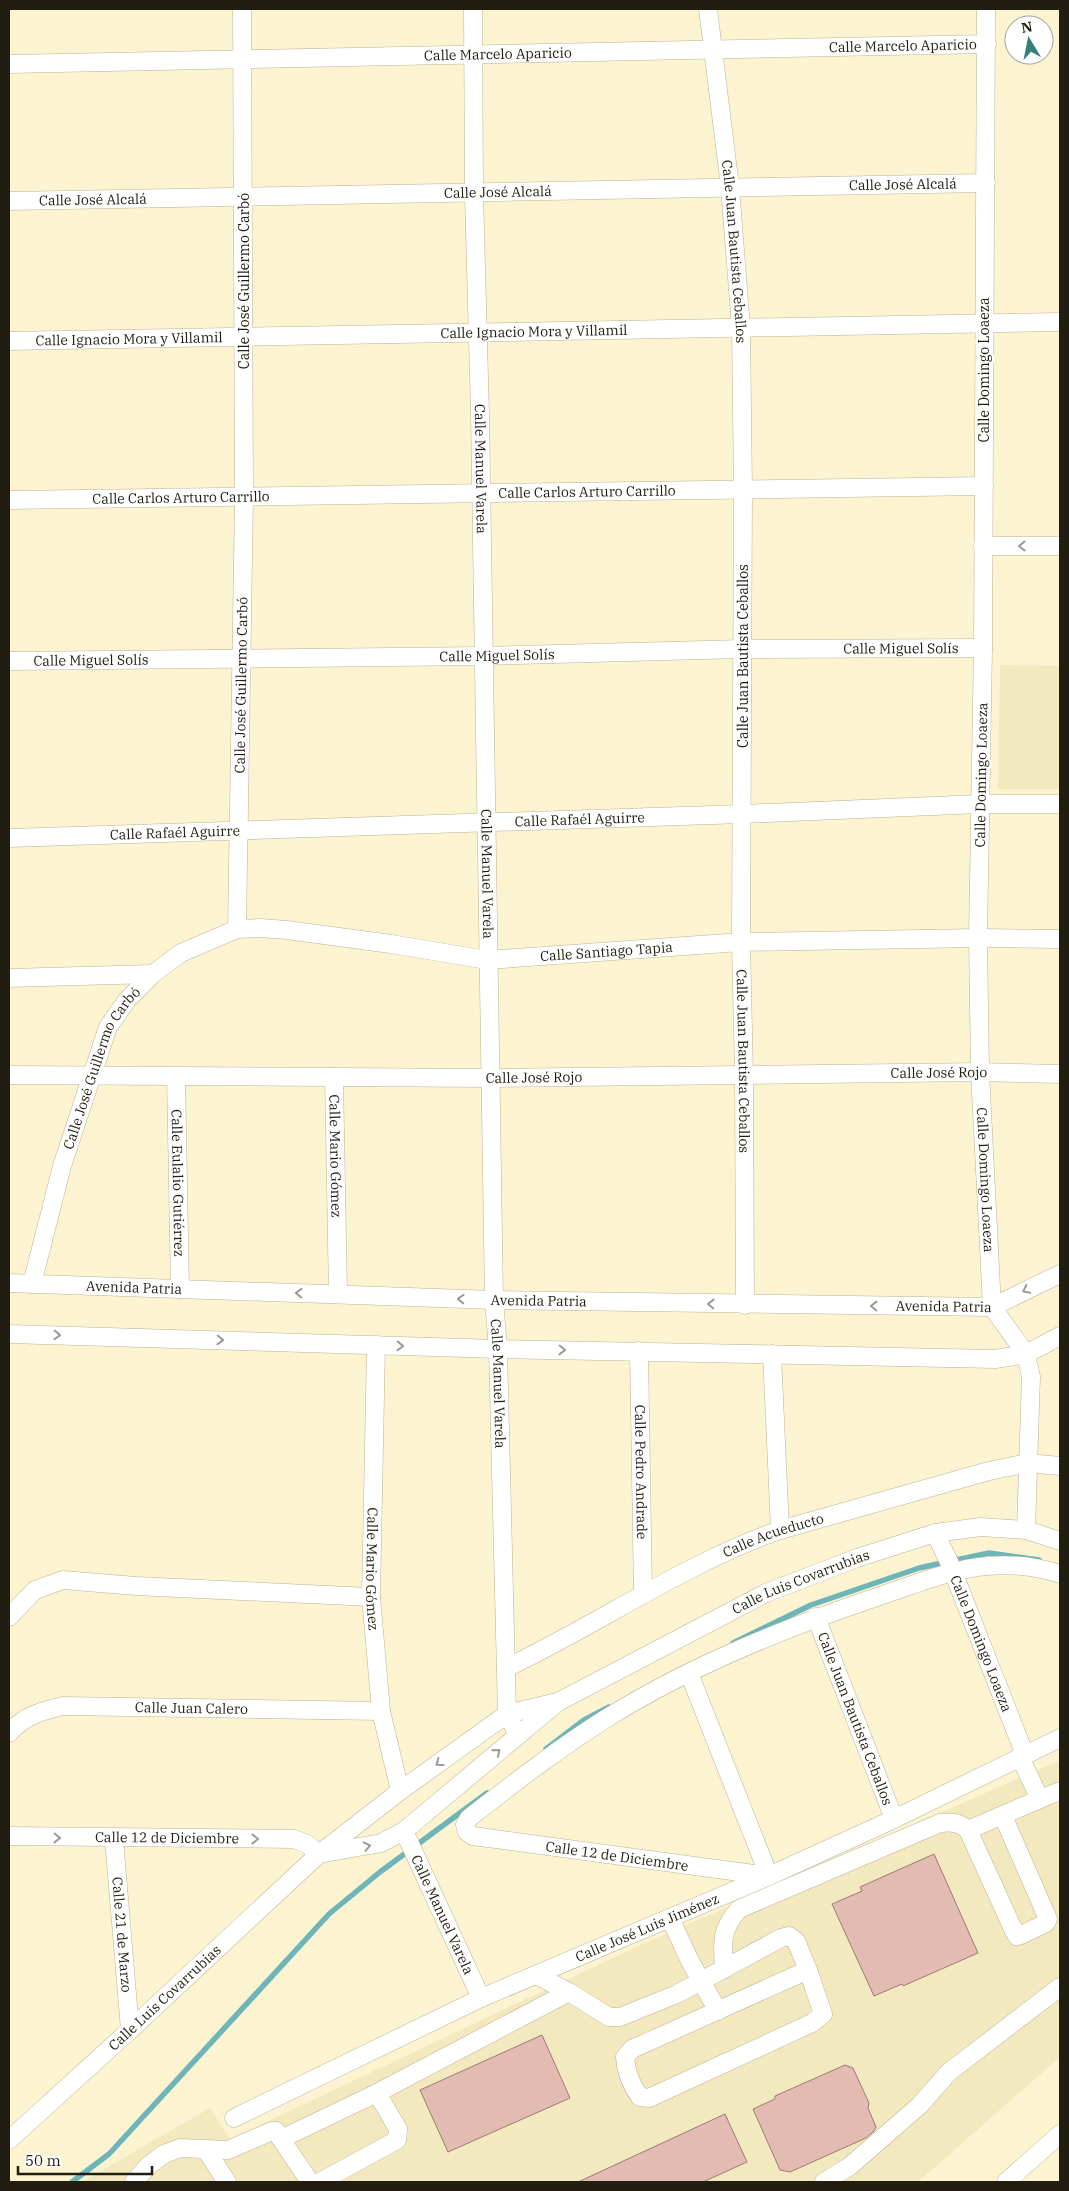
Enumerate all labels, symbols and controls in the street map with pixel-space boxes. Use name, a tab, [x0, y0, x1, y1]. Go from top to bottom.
north arrow	[1004, 15, 1054, 65]
text: N	[1020, 17, 1034, 37]
street label: Calle Marcelo Aparicio	[829, 35, 977, 56]
street label: Calle Marcelo Aparicio	[424, 43, 572, 65]
street label: Calle Juan Bautista Ceballos	[718, 159, 750, 344]
street label: Calle José Alcalá	[849, 174, 957, 194]
street label: Calle José Alcalá	[444, 182, 552, 202]
street label: Calle José Alcalá	[39, 190, 147, 210]
street label: Calle José Guillermo Carbó	[235, 193, 253, 369]
street label: Calle Domingo Loaeza	[975, 297, 993, 443]
street label: Calle Ignacio Mora y Villamil	[440, 321, 628, 342]
street label: Calle Ignacio Mora y Villamil	[35, 328, 223, 350]
street label: Calle Manuel Varela	[471, 404, 491, 534]
street label: Calle Carlos Arturo Carrillo	[498, 481, 676, 502]
street label: Calle Carlos Arturo Carrillo	[92, 487, 270, 508]
one-way arrow	[1018, 541, 1026, 551]
street label: Calle Juan Bautista Ceballos	[734, 564, 752, 748]
street label: Calle José Guillermo Carbó	[231, 596, 251, 773]
street label: Calle Miguel Solís	[843, 639, 959, 658]
street label: Calle Miguel Solís	[439, 645, 555, 665]
street label: Calle Miguel Solís	[33, 651, 149, 670]
street label: Calle Domingo Loaeza	[971, 702, 991, 848]
street label: Calle Rafaél Aguirre	[514, 808, 645, 830]
street label: Calle Manuel Varela	[477, 809, 497, 939]
street label: Calle Rafaél Aguirre	[109, 821, 240, 844]
street label: Calle Santiago Tapia	[539, 938, 674, 965]
street label: Calle Juan Bautista Ceballos	[733, 969, 753, 1153]
street label: Calle José Guillermo Carbó	[59, 983, 144, 1152]
street label: Calle José Rojo	[890, 1063, 988, 1082]
street label: Calle José Rojo	[485, 1068, 583, 1087]
street label: Calle Mario Gómez	[325, 1094, 346, 1218]
street label: Calle Domingo Loaeza	[973, 1107, 998, 1253]
street label: Calle Eulalio Gutiérrez	[168, 1109, 188, 1257]
street label: Avenida Patria	[86, 1277, 183, 1298]
one-way arrow	[1022, 1284, 1031, 1294]
one-way arrow	[295, 1288, 302, 1298]
street label: Avenida Patria	[490, 1291, 587, 1310]
one-way arrow	[457, 1293, 465, 1304]
street label: Avenida Patria	[895, 1297, 992, 1316]
one-way arrow	[707, 1299, 714, 1309]
one-way arrow	[869, 1301, 877, 1311]
street label: Calle Manuel Varela	[487, 1318, 509, 1449]
one-way arrow	[54, 1330, 62, 1340]
one-way arrow	[216, 1335, 224, 1345]
one-way arrow	[396, 1340, 404, 1351]
one-way arrow	[559, 1345, 567, 1355]
street label: Calle Pedro Andrade	[631, 1404, 651, 1540]
street label: Calle Mario Gómez	[362, 1507, 383, 1631]
street label: Calle Acueducto	[720, 1509, 826, 1561]
street label: Calle Luis Covarrubias	[729, 1546, 872, 1618]
street label: Calle Domingo Loaeza	[946, 1573, 1016, 1715]
street label: Calle Juan Bautista Ceballos	[814, 1630, 897, 1808]
street label: Calle Juan Calero	[135, 1698, 248, 1718]
one-way arrow	[491, 1750, 500, 1758]
one-way arrow	[435, 1757, 445, 1766]
street label: Calle 12 de Diciembre	[95, 1828, 239, 1847]
one-way arrow	[54, 1832, 62, 1843]
one-way arrow	[252, 1834, 259, 1844]
street label: Calle 12 de Diciembre	[544, 1837, 690, 1875]
one-way arrow	[362, 1841, 371, 1852]
street label: Calle Manuel Varela	[407, 1852, 478, 1978]
street label: Calle 21 de Marzo	[108, 1876, 136, 1993]
street label: Calle José Luis Jiménez	[573, 1889, 722, 1966]
street label: Calle Luis Covarrubias	[105, 1941, 225, 2054]
scale bar	[18, 2144, 151, 2176]
text: 50 m	[25, 2151, 61, 2170]

